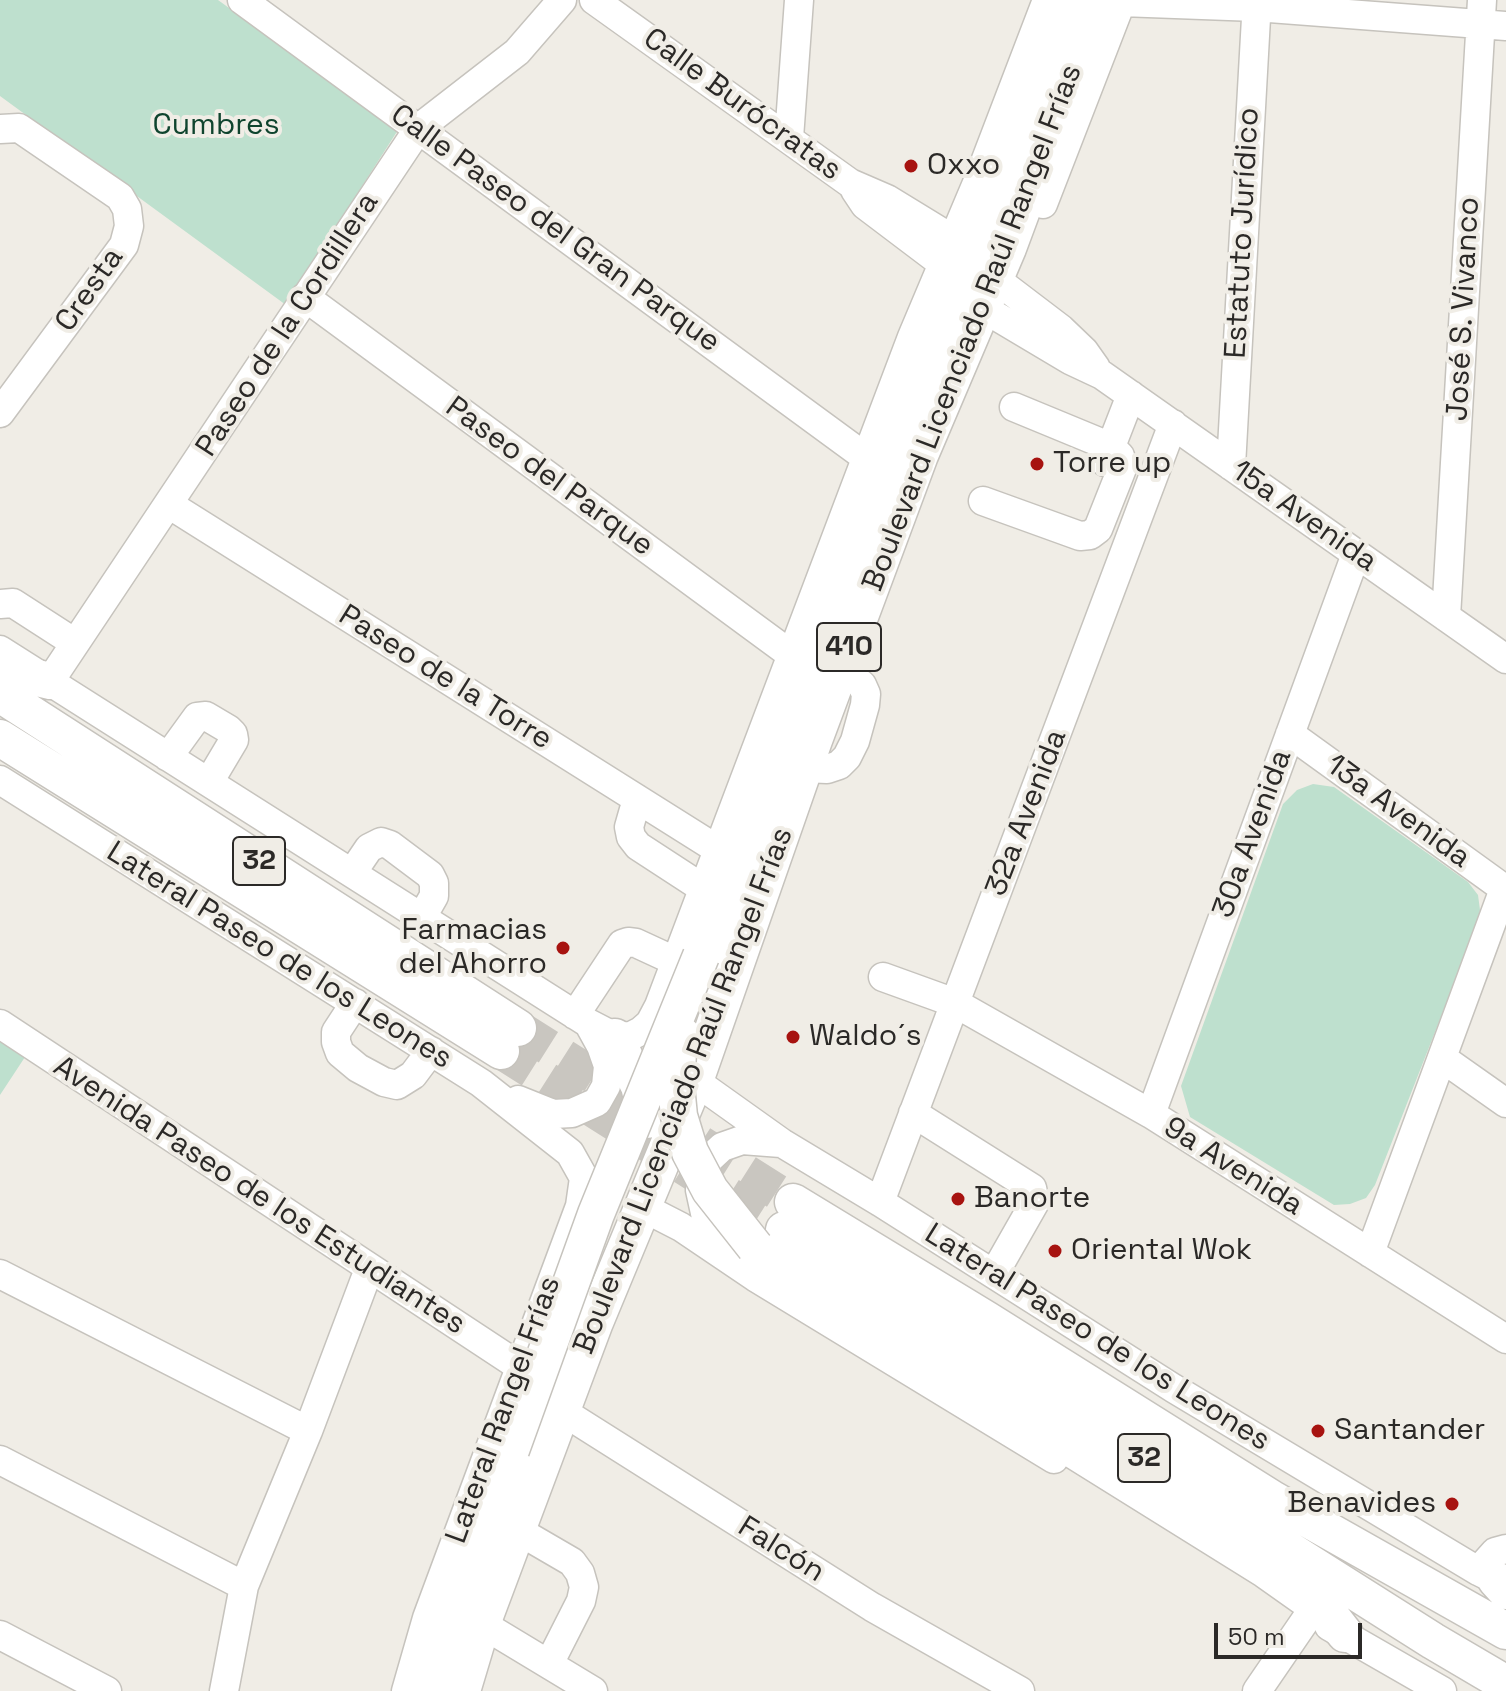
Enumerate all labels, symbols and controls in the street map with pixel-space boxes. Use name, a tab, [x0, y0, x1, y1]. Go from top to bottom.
street label: Calle Burócratas	[636, 21, 848, 189]
street label: Boulevard Licenciado Raúl Rangel Frías	[856, 60, 1090, 596]
street label: Calle Paseo del Gran Parque	[383, 97, 727, 361]
street label: Estatuto Jurídico	[1218, 107, 1268, 359]
park label: Cumbres	[152, 108, 280, 144]
place label: Oxxo	[927, 148, 1000, 184]
marker: Oxxo	[902, 157, 920, 175]
street label: Paseo de la Cordillera	[189, 186, 387, 464]
street label: José S. Vivanco	[1440, 196, 1488, 422]
street label: Cresta	[48, 241, 132, 339]
street label: Paseo del Parque	[438, 390, 660, 564]
place label: Torre up	[1053, 446, 1171, 482]
street label: 15a Avenida	[1224, 454, 1384, 580]
marker: Torre up	[1028, 455, 1046, 473]
street label: Paseo de la Torre	[332, 598, 558, 758]
road number: 410	[817, 623, 881, 671]
street label: 32a Avenida	[979, 725, 1075, 901]
street label: 30a Avenida	[1206, 745, 1300, 923]
street label: 13a Avenida	[1319, 748, 1477, 876]
street label: Boulevard Licenciado Raúl Rangel Frías	[567, 823, 801, 1359]
street label: Lateral Paseo de los Leones	[100, 835, 458, 1077]
road number: 32	[233, 837, 285, 885]
place label: Farmacias del Ahorro	[398, 913, 547, 984]
marker: Farmacias del Ahorro	[554, 939, 572, 957]
place label: Waldo´s	[809, 1019, 922, 1055]
marker: Waldo´s	[784, 1028, 802, 1046]
street label: Avenida Paseo de los Estudiantes	[46, 1049, 472, 1343]
street label: 9a Avenida	[1157, 1110, 1309, 1224]
place label: Banorte	[974, 1181, 1090, 1217]
marker: Banorte	[949, 1190, 967, 1208]
street label: Lateral Paseo de los Leones	[918, 1217, 1276, 1459]
place label: Oriental Wok	[1071, 1233, 1252, 1269]
marker: Oriental Wok	[1046, 1242, 1064, 1260]
street label: Lateral Rangel Frías	[439, 1272, 569, 1548]
place label: Santander	[1334, 1413, 1485, 1449]
marker: Santander	[1309, 1422, 1327, 1440]
road number: 32	[1118, 1434, 1170, 1482]
place label: Benavides	[1287, 1486, 1436, 1522]
marker: Benavides	[1443, 1495, 1461, 1513]
street label: Falcón	[731, 1509, 831, 1591]
scale bar	[1218, 1607, 1366, 1657]
text: 50 m	[1228, 1621, 1285, 1652]

